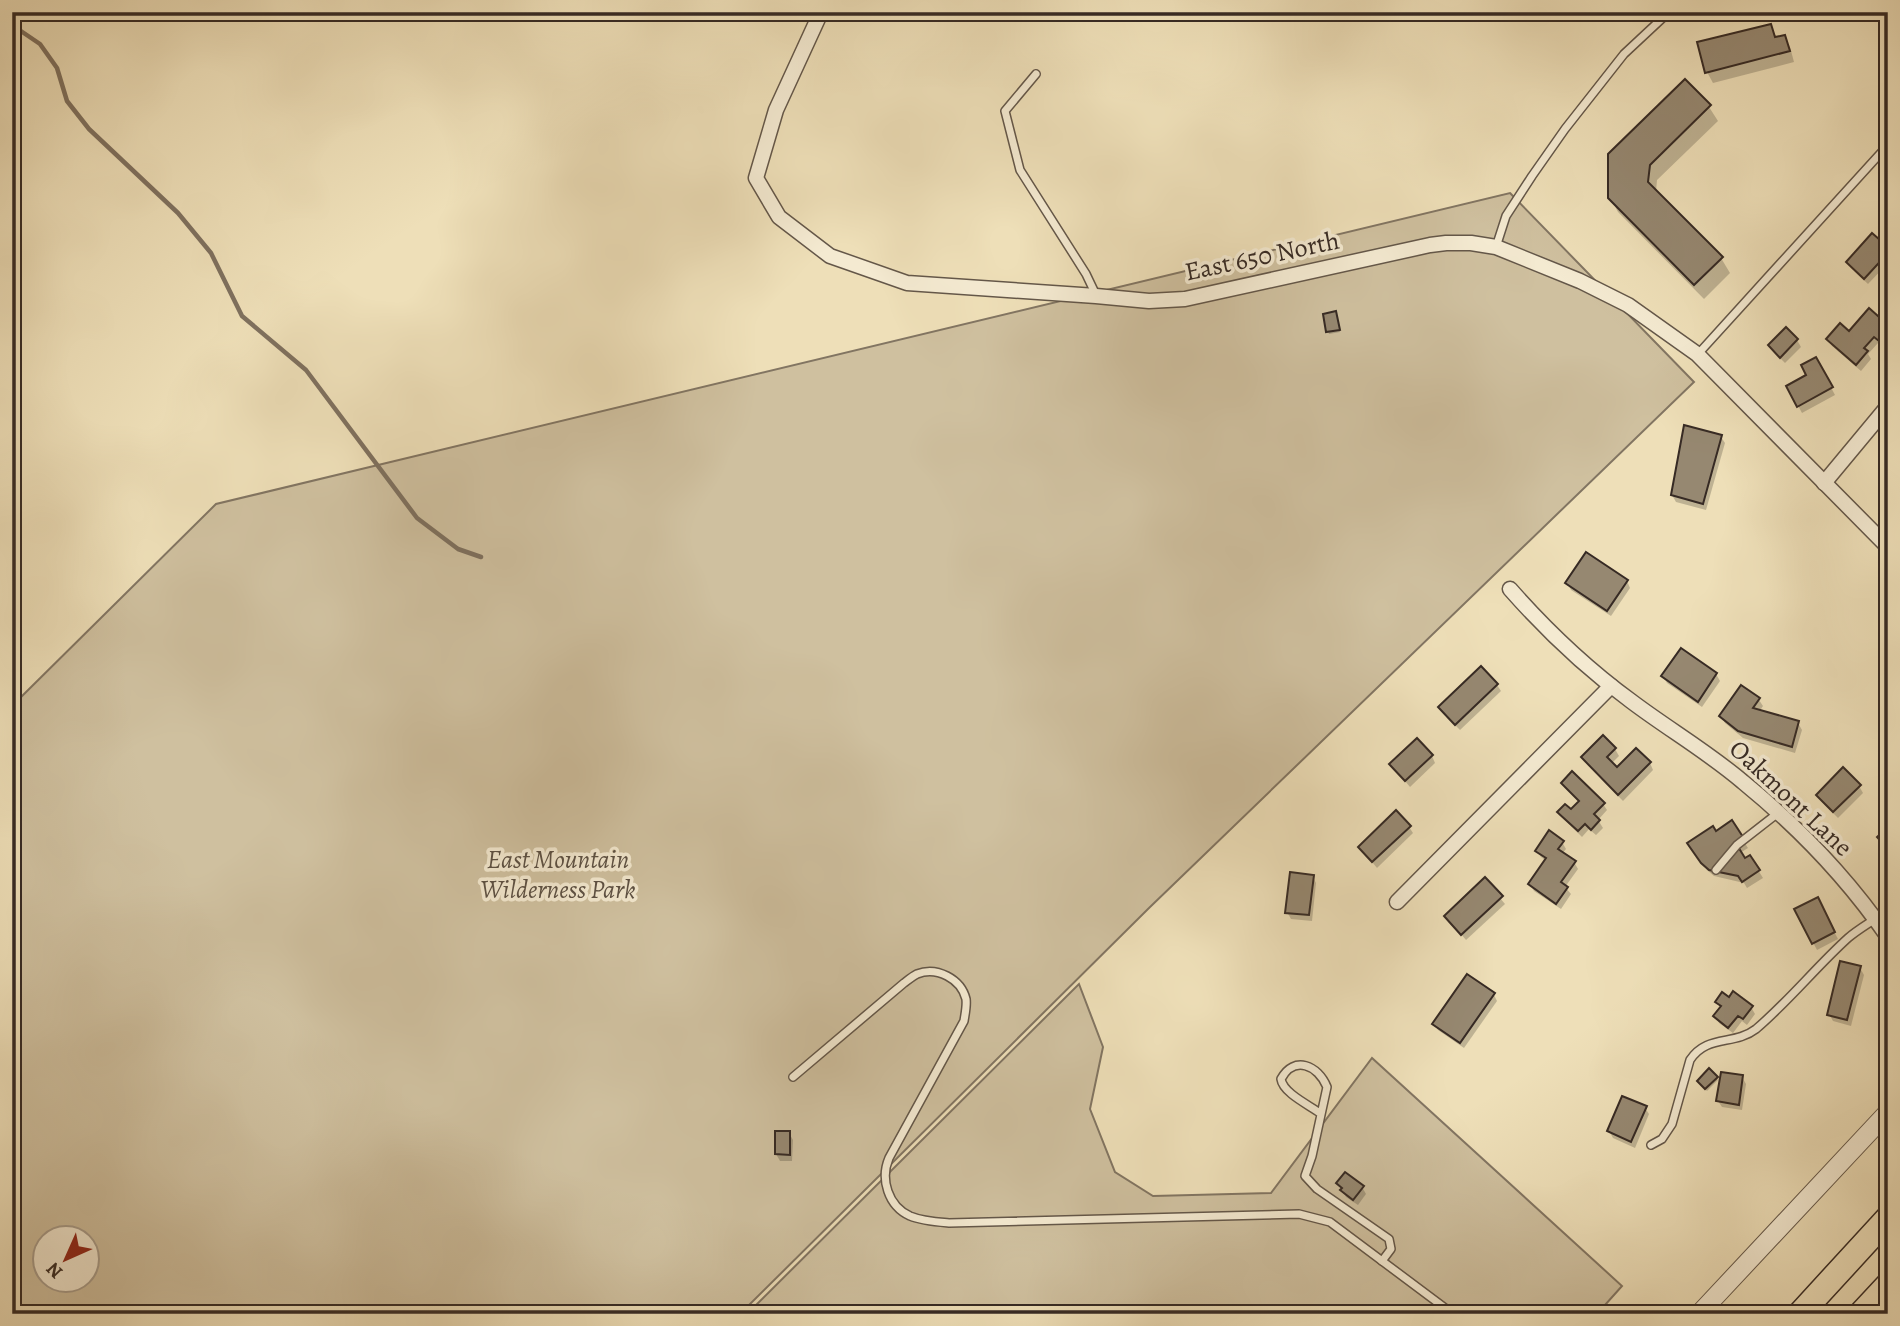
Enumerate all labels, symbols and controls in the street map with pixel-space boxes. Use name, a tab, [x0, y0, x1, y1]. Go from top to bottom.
street label: East 650 North	[1182, 223, 1342, 289]
street label: Oakmont Lane	[1722, 732, 1860, 864]
park label: East Mountain Wilderness Park	[480, 842, 636, 907]
north arrow	[32, 1224, 102, 1294]
text: N	[40, 1256, 69, 1284]

